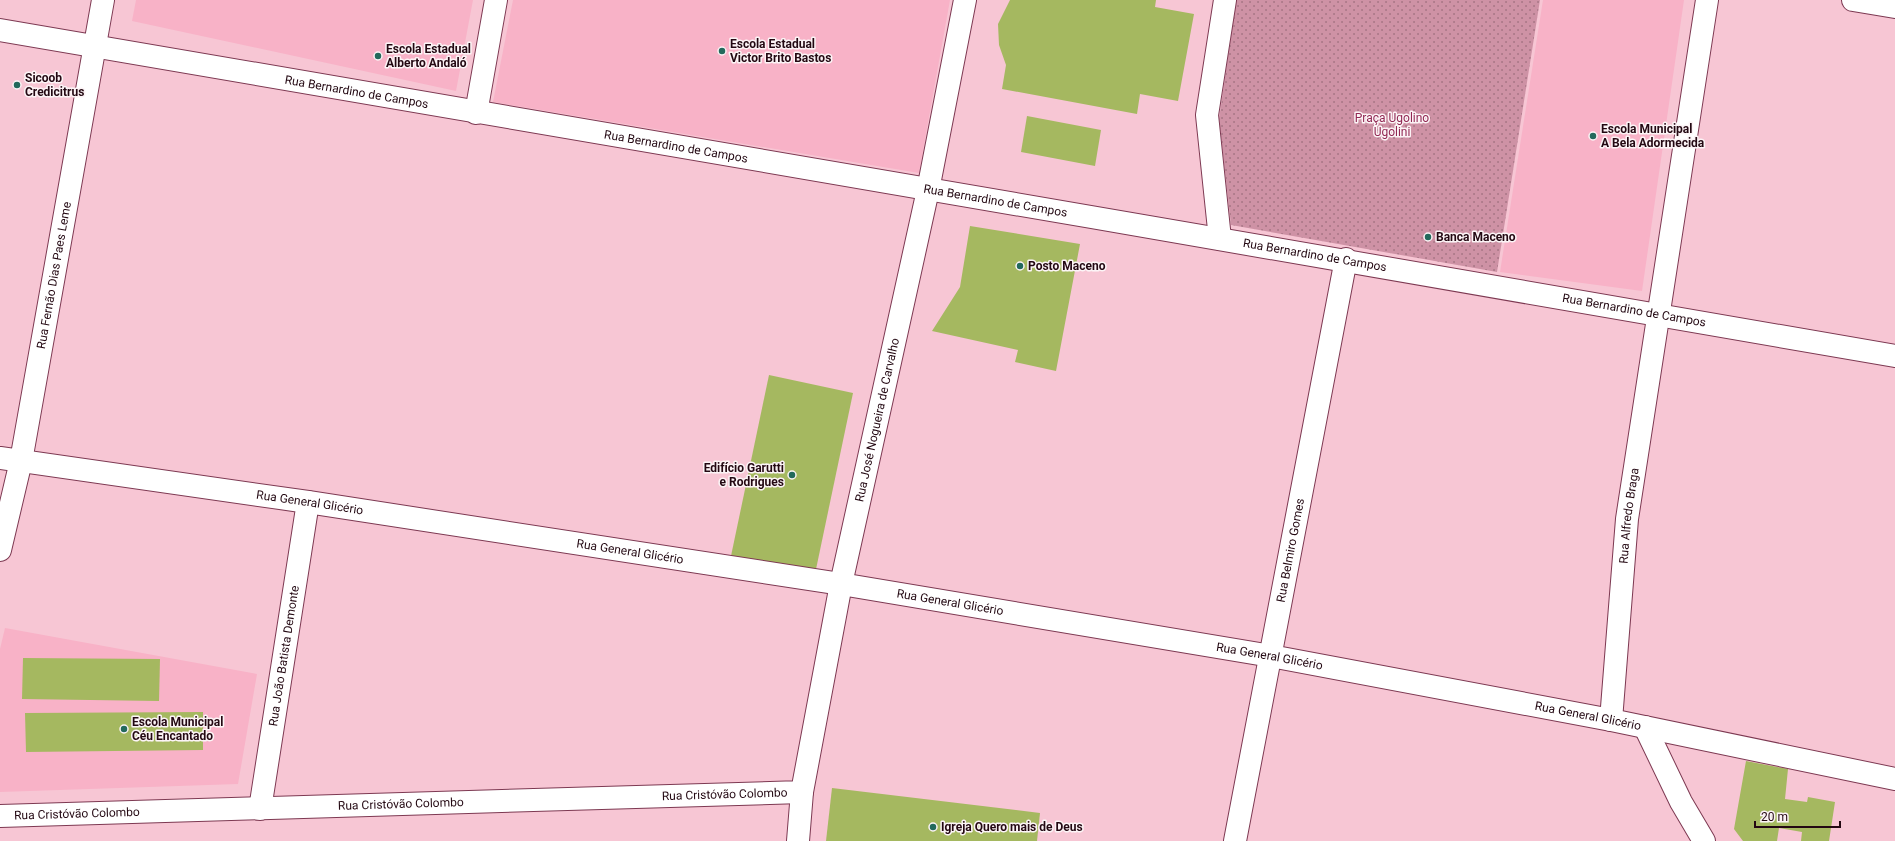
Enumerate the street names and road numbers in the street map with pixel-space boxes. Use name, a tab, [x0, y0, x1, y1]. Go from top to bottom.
street label: Rua Bernardino de Campos	[284, 73, 430, 111]
street label: Rua Bernardino de Campos	[603, 127, 749, 166]
street label: Rua Bernardino de Campos	[923, 182, 1068, 220]
street label: Rua Fernão Dias Paes Leme	[34, 201, 74, 350]
street label: Rua Bernardino de Campos	[1242, 236, 1388, 274]
street label: Rua Bernardino de Campos	[1561, 291, 1707, 330]
street label: Rua José Nogueira de Carvalho	[852, 337, 902, 503]
street label: Rua Alfredo Braga	[1616, 467, 1642, 564]
street label: Rua General Glicério	[255, 488, 364, 517]
street label: Rua Belmiro Gomes	[1274, 497, 1307, 603]
street label: Rua General Glicério	[576, 536, 685, 567]
street label: Rua João Batista Demonte	[266, 584, 302, 727]
street label: Rua General Glicério	[896, 586, 1005, 618]
street label: Rua General Glicério	[1215, 640, 1324, 673]
street label: Rua General Glicério	[1534, 699, 1643, 733]
street label: Rua Cristóvão Colombo	[662, 785, 788, 803]
street label: Rua Cristóvão Colombo	[338, 795, 464, 813]
street label: Rua Cristóvão Colombo	[14, 805, 140, 823]

